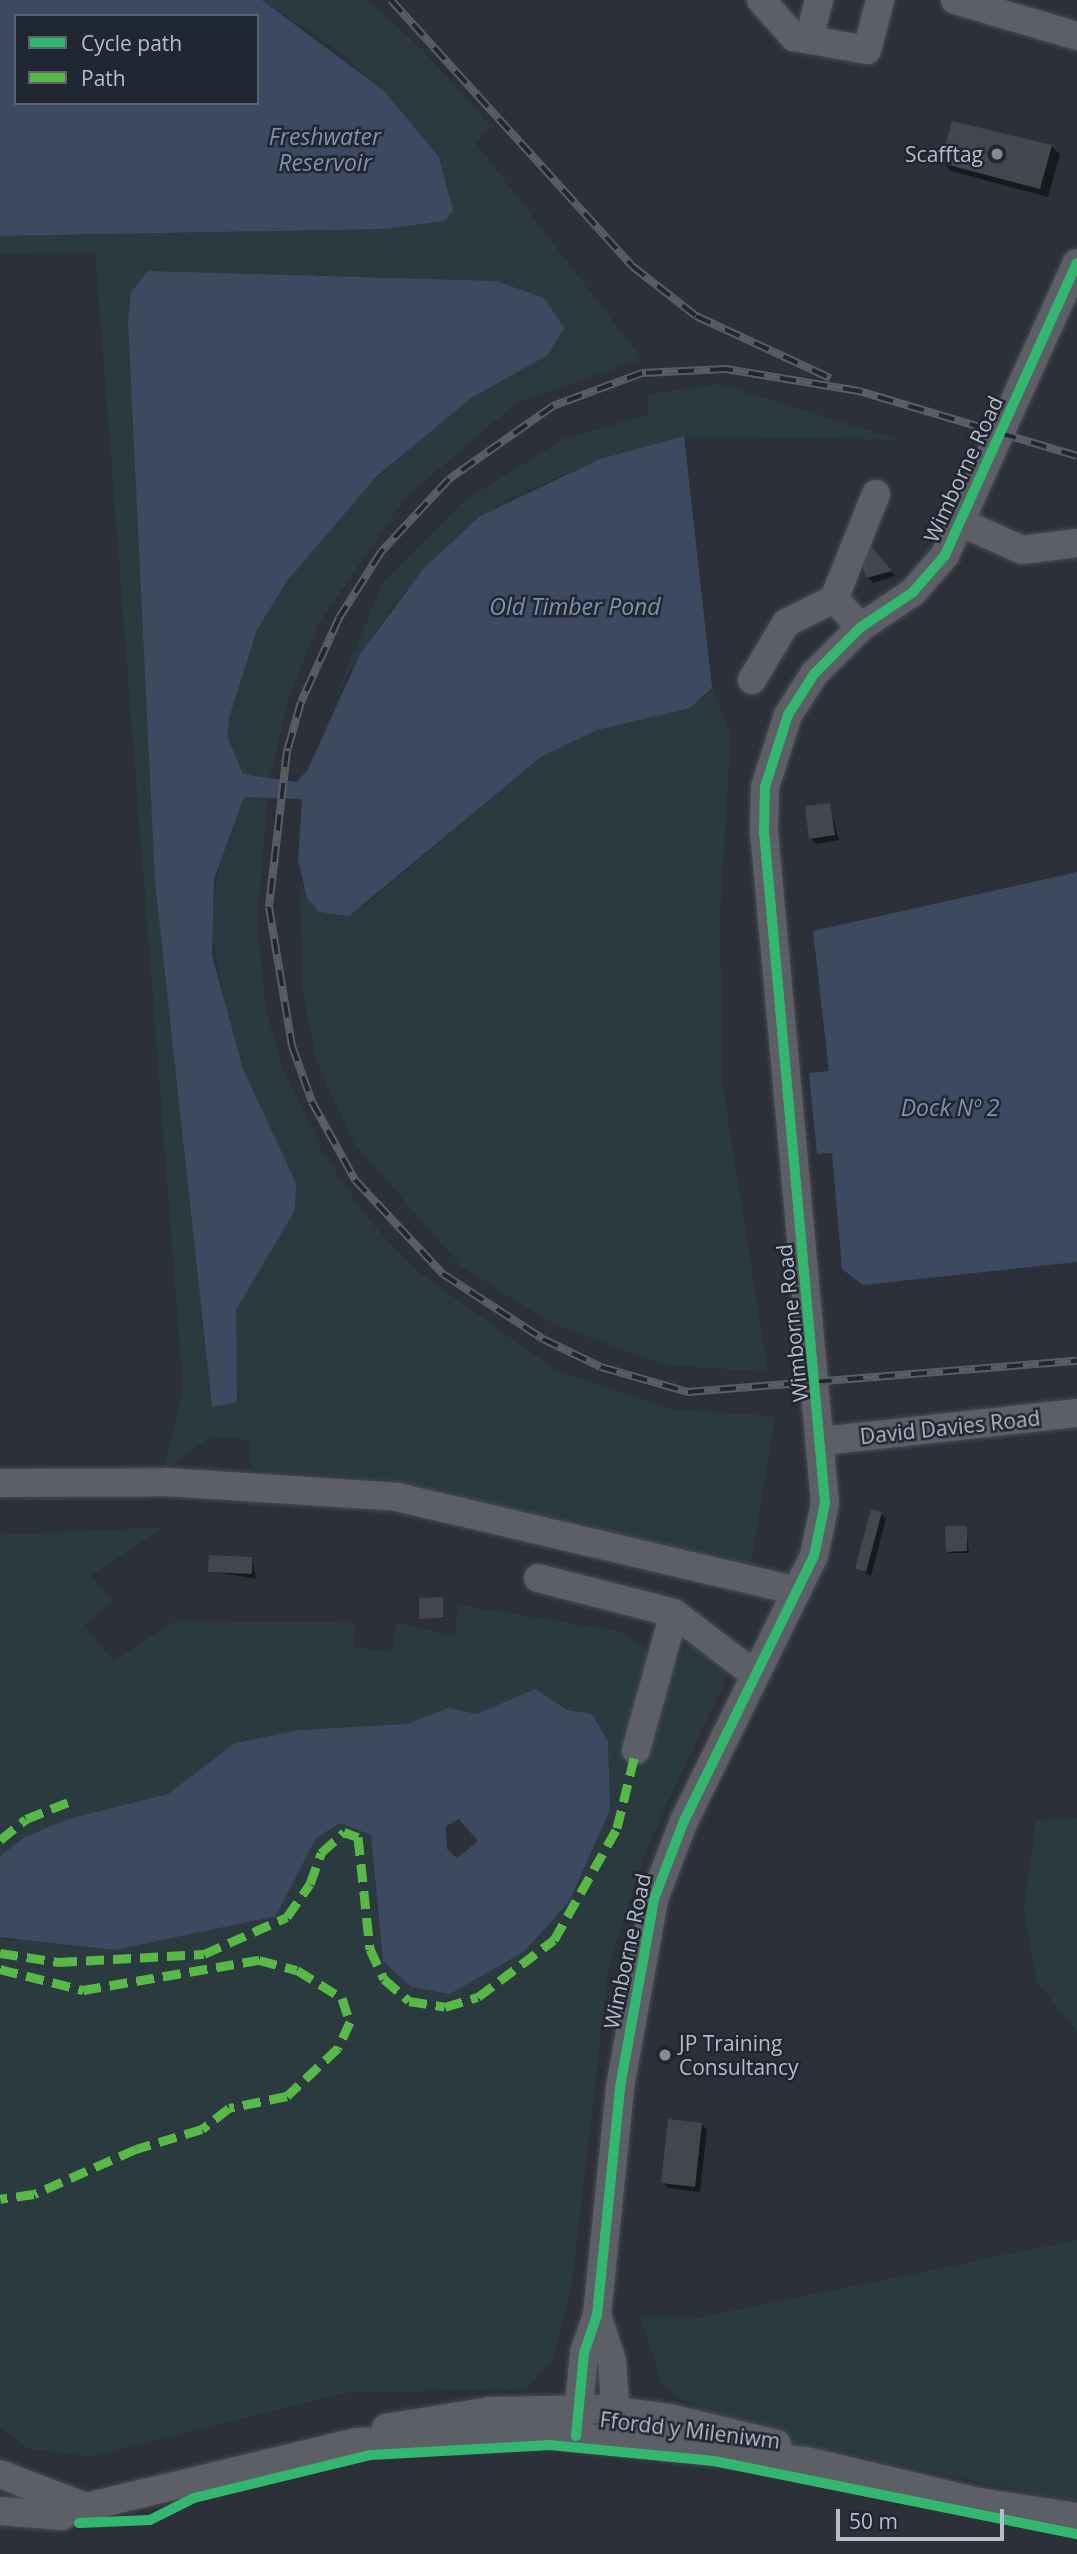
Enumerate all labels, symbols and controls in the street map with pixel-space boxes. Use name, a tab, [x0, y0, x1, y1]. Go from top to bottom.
legend	[14, 14, 259, 105]
text: Cycle path	[81, 29, 182, 57]
text: Path	[81, 64, 126, 92]
water label: Freshwater Reservoir	[269, 122, 381, 176]
place label: Scafftag	[905, 141, 983, 167]
marker: Scafftag	[989, 146, 1005, 162]
street label: Wimborne Road	[918, 392, 1008, 546]
water label: Old Timber Pond	[489, 592, 661, 620]
water label: Dock Nº 2	[901, 1093, 999, 1121]
street label: Wimborne Road	[771, 1243, 813, 1403]
street label: David Davies Road	[859, 1405, 1041, 1449]
street label: Wimborne Road	[598, 1871, 656, 2031]
place label: JP Training Consultancy	[679, 2030, 799, 2080]
marker: JP Training Consultancy	[657, 2047, 673, 2063]
street label: Ffordd y Mileniwm	[598, 2406, 782, 2454]
scale bar	[839, 2494, 1007, 2538]
text: 50 m	[849, 2507, 898, 2535]

